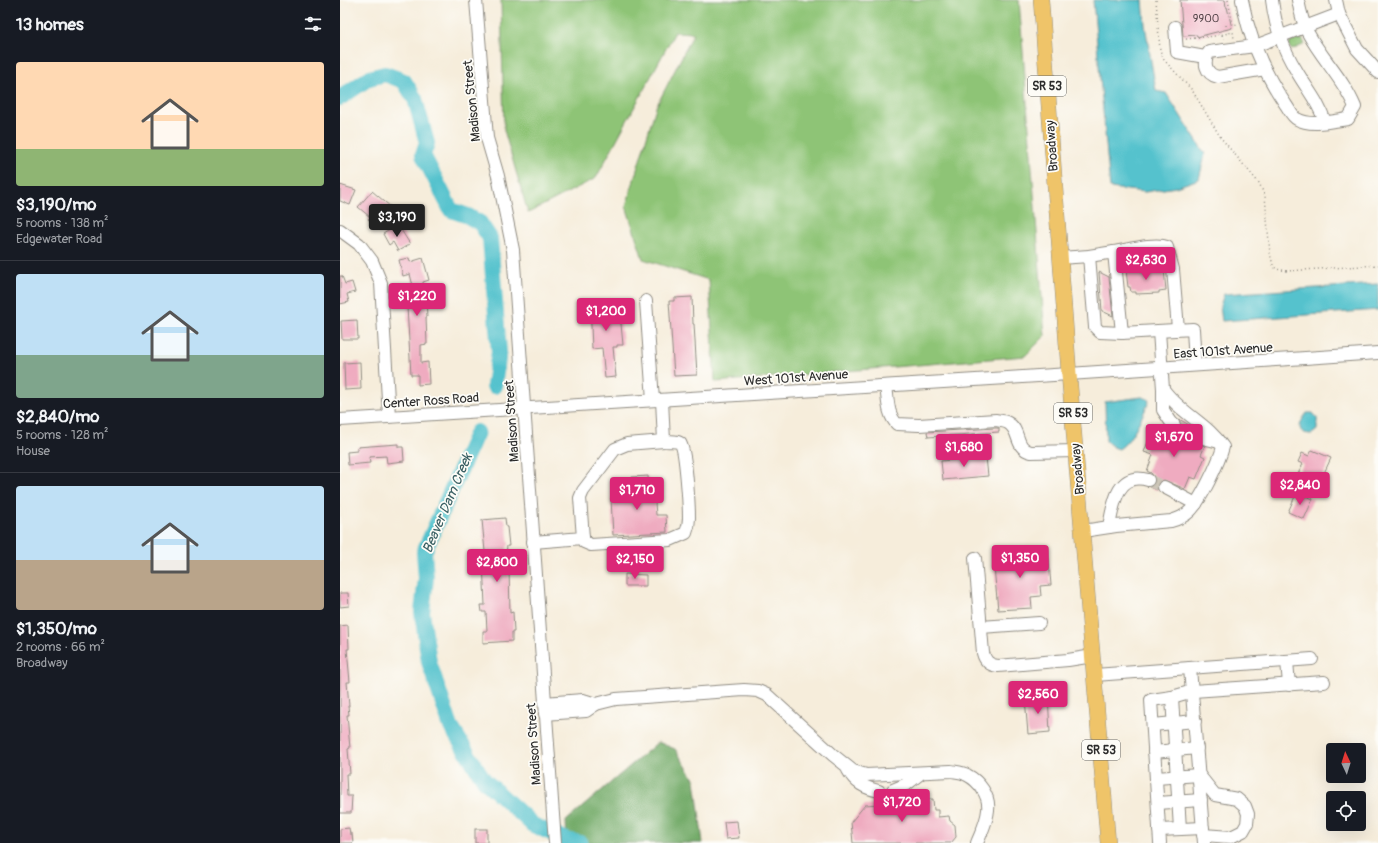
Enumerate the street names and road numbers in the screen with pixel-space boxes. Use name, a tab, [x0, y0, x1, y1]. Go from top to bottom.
street label: Madison Street	[460, 58, 484, 143]
road number: SR 53	[1028, 76, 1066, 96]
street label: Broadway	[1042, 119, 1062, 172]
street label: East 101st Avenue	[1173, 340, 1274, 362]
street label: West 101st Avenue	[744, 366, 849, 390]
street label: Madison Street	[501, 379, 523, 462]
street label: Center Ross Road	[382, 390, 480, 412]
road number: SR 53	[1054, 403, 1092, 423]
street label: Broadway	[1068, 442, 1088, 495]
street label: Madison Street	[523, 702, 545, 785]
road number: SR 53	[1082, 740, 1120, 760]

